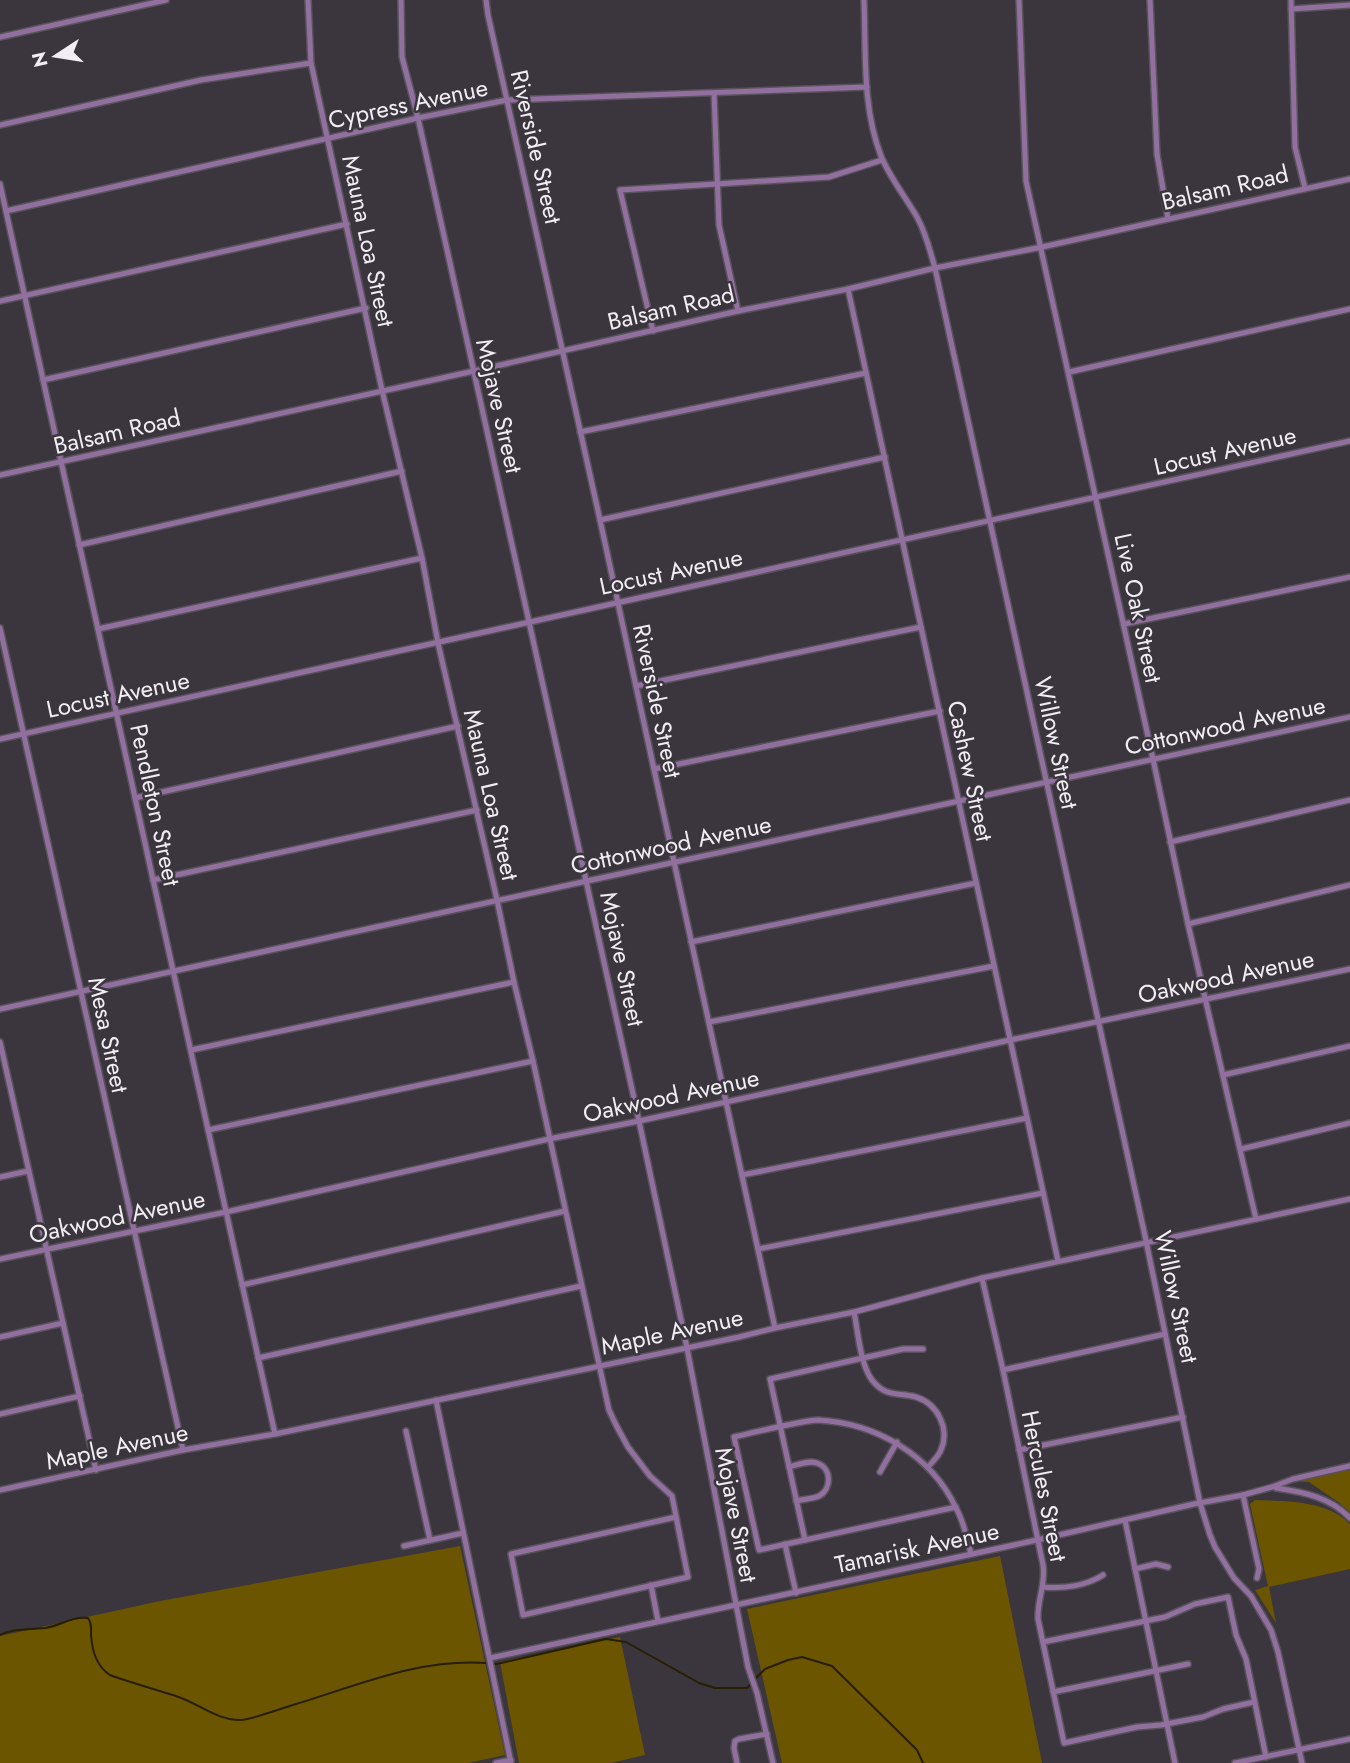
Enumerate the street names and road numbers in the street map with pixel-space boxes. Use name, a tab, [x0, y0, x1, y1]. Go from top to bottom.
street label: Riverside Street	[502, 67, 571, 227]
street label: Cypress Avenue	[325, 70, 491, 137]
street label: Mauna Loa Street	[333, 152, 404, 330]
street label: Balsam Road	[1158, 156, 1292, 219]
street label: Balsam Road	[604, 276, 738, 339]
street label: Mojave Street	[467, 335, 532, 477]
street label: Balsam Road	[50, 400, 184, 463]
street label: Locust Avenue	[1150, 417, 1300, 484]
street label: Live Oak Street	[1106, 530, 1171, 686]
street label: Locust Avenue	[596, 539, 746, 604]
street label: Riverside Street	[624, 621, 691, 781]
street label: Locust Avenue	[43, 662, 193, 727]
street label: Willow Street	[1025, 673, 1088, 813]
street label: Cottonwood Avenue	[1121, 687, 1329, 764]
street label: Cashew Street	[939, 697, 1003, 845]
street label: Mauna Loa Street	[455, 706, 528, 884]
street label: Pendleton Street	[121, 721, 190, 889]
street label: Cottonwood Avenue	[567, 806, 775, 883]
street label: Mojave Street	[591, 888, 654, 1030]
street label: Oakwood Avenue	[1135, 941, 1317, 1012]
street label: Mesa Street	[79, 974, 138, 1096]
street label: Oakwood Avenue	[580, 1060, 762, 1131]
street label: Oakwood Avenue	[26, 1181, 208, 1252]
street label: Willow Street	[1145, 1227, 1208, 1367]
street label: Maple Avenue	[598, 1299, 746, 1364]
street label: Hercules Street	[1013, 1407, 1076, 1565]
street label: Maple Avenue	[43, 1414, 191, 1479]
street label: Mojave Street	[706, 1444, 767, 1586]
street label: Tamarisk Avenue	[831, 1513, 1002, 1582]

